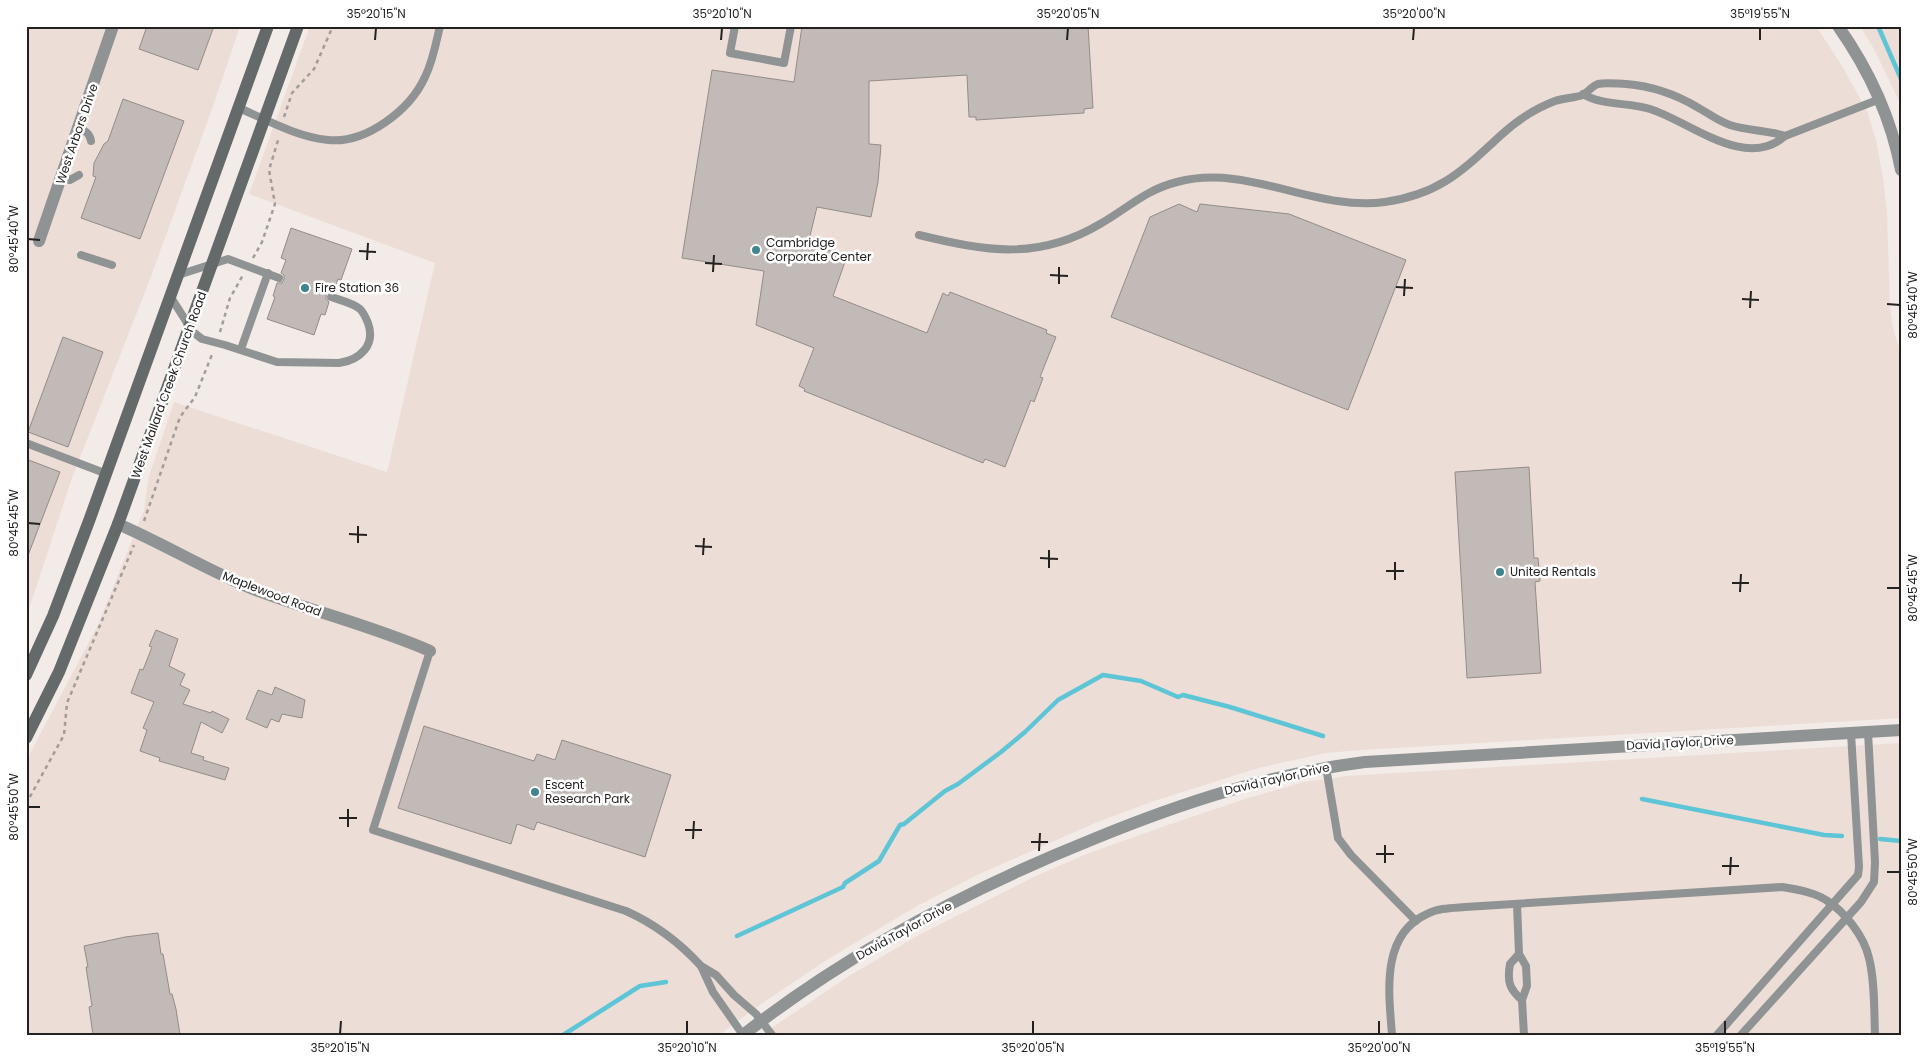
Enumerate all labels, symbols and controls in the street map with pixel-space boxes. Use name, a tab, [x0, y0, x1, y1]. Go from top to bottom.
text: 35°20'15"N	[346, 5, 406, 22]
text: 35°20'10"N	[692, 5, 752, 22]
text: 35°20'05"N	[1037, 5, 1099, 22]
text: 35°20'00"N	[1383, 5, 1445, 22]
text: 35°19'55"N	[1730, 5, 1790, 22]
street label: West Arbors Drive	[51, 81, 102, 186]
text: 80°45'40"W	[5, 205, 22, 273]
place label: Cambridge Corporate Center	[766, 234, 872, 265]
marker: Cambridge Corporate Center	[750, 244, 762, 256]
text: 80°45'40"W	[1904, 271, 1921, 339]
place label: Fire Station 36	[315, 279, 399, 296]
marker: Fire Station 36	[299, 282, 311, 294]
street label: West Mallard Creek Church Road	[127, 289, 210, 481]
text: 80°45'45"W	[5, 489, 22, 557]
text: 80°45'45"W	[1904, 554, 1921, 622]
place label: United Rentals	[1510, 563, 1596, 580]
marker: United Rentals	[1494, 566, 1506, 578]
street label: Maplewood Road	[220, 567, 324, 620]
street label: David Taylor Drive	[1626, 731, 1734, 754]
street label: David Taylor Drive	[1223, 758, 1331, 799]
text: 80°45'50"W	[5, 773, 22, 841]
place label: Escent Research Park	[545, 776, 631, 807]
marker: Escent Research Park	[529, 786, 541, 798]
text: 80°45'50"W	[1904, 838, 1921, 906]
street label: David Taylor Drive	[853, 897, 955, 964]
text: 35°20'15"N	[310, 1039, 370, 1056]
text: 35°20'10"N	[657, 1039, 717, 1056]
text: 35°20'05"N	[1002, 1039, 1064, 1056]
text: 35°20'00"N	[1348, 1039, 1410, 1056]
text: 35°19'55"N	[1695, 1039, 1755, 1056]

